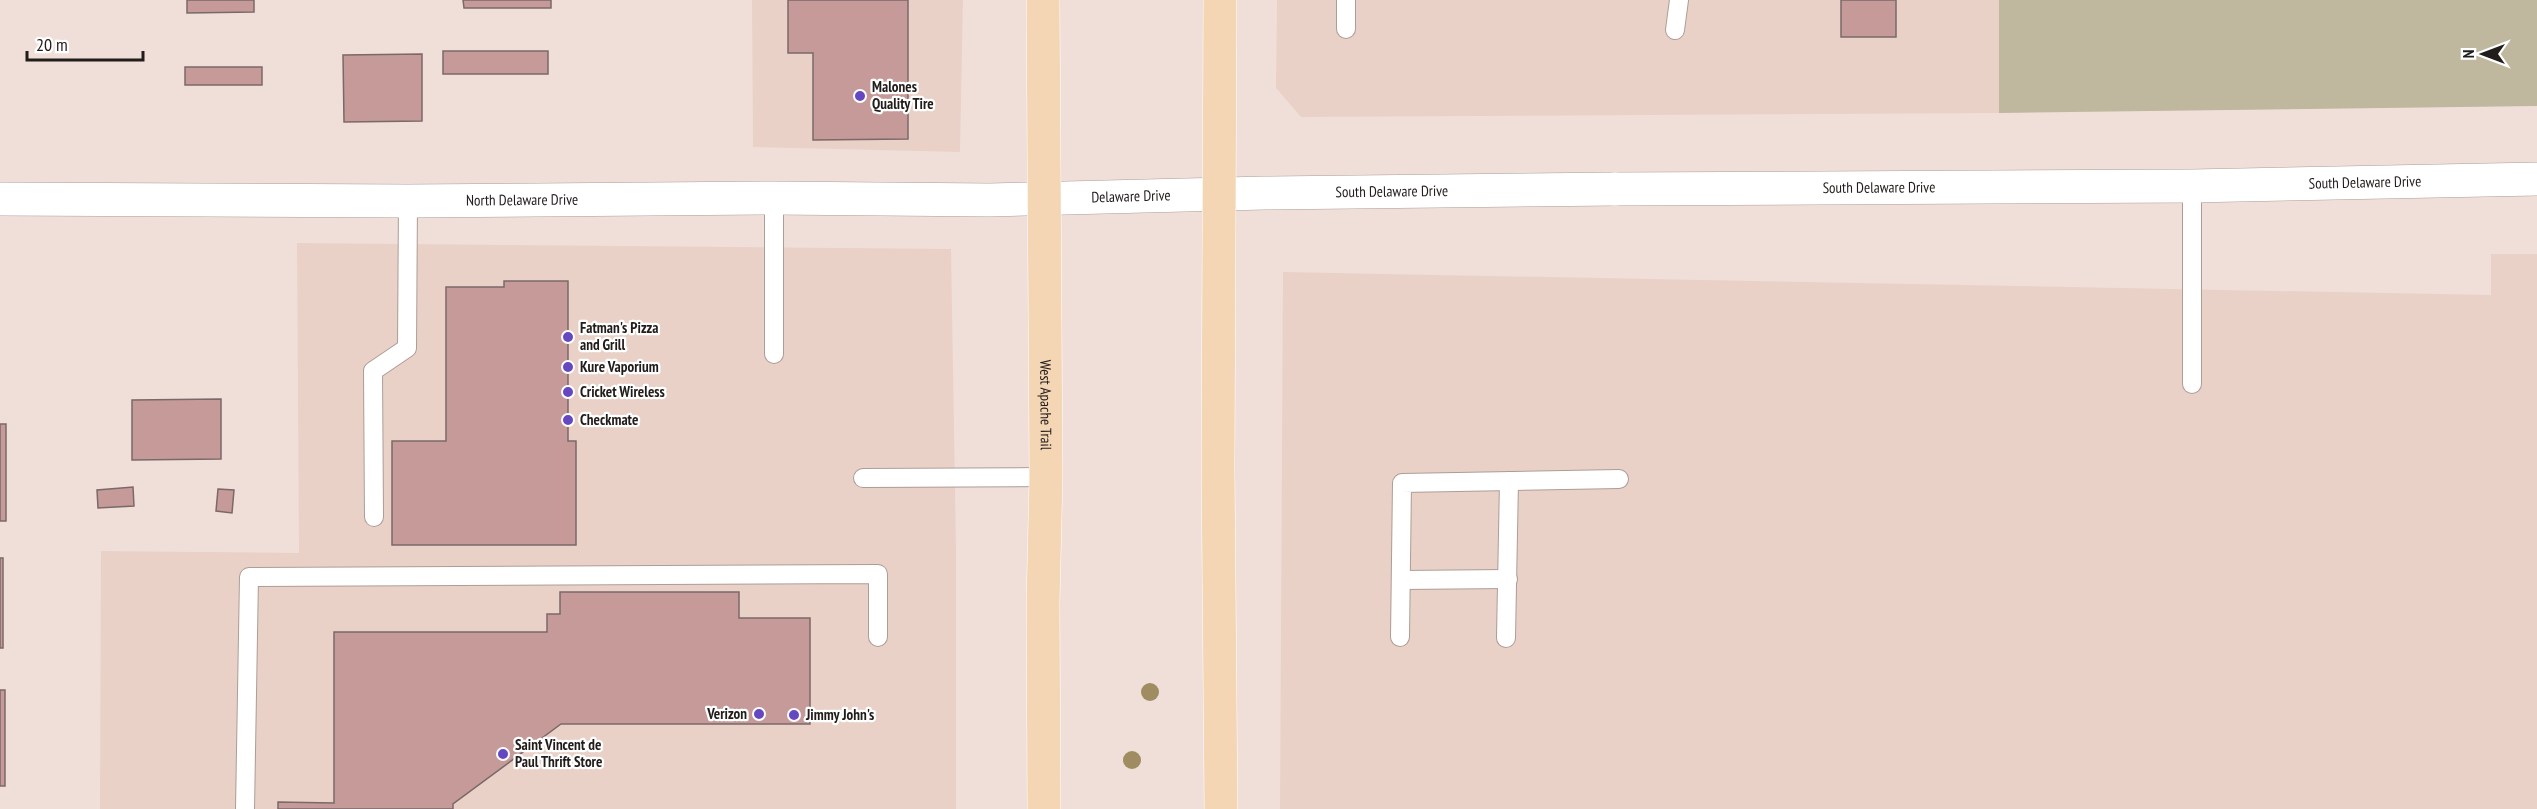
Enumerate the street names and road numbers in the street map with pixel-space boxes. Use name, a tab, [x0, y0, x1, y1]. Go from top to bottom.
street label: South Delaware Drive	[2308, 171, 2421, 193]
street label: South Delaware Drive	[1823, 177, 1935, 197]
street label: South Delaware Drive	[1335, 181, 1448, 201]
street label: Delaware Drive	[1091, 185, 1171, 206]
street label: North Delaware Drive	[466, 190, 578, 210]
street label: West Apache Trail	[1036, 360, 1056, 451]

